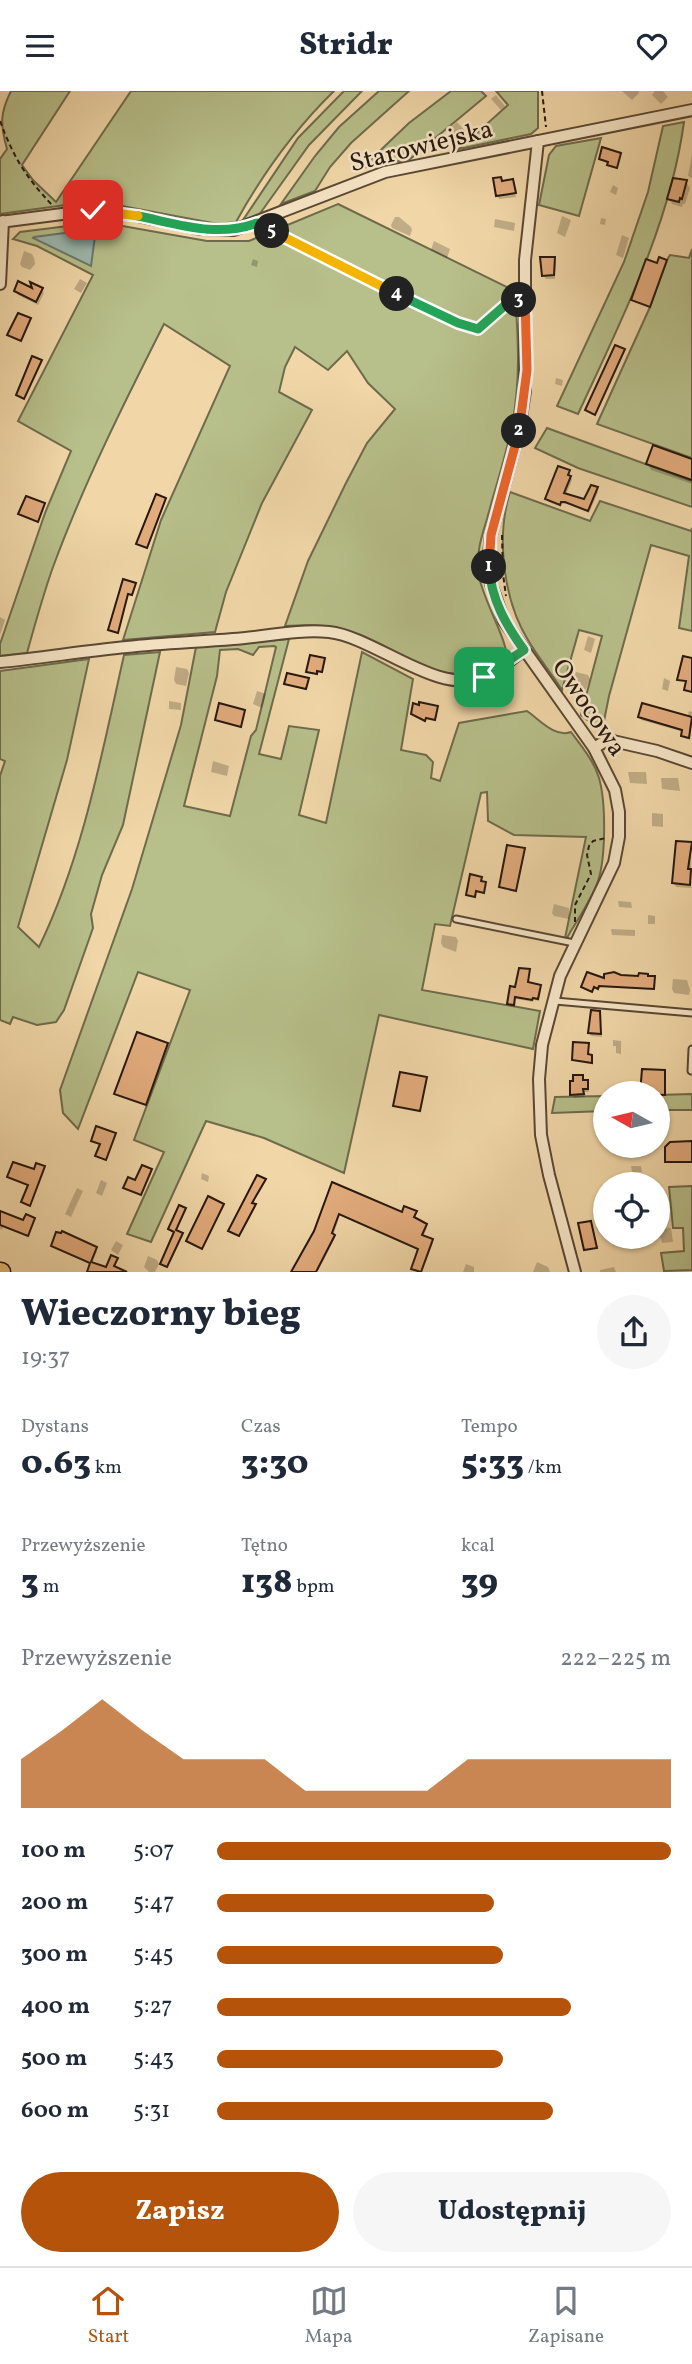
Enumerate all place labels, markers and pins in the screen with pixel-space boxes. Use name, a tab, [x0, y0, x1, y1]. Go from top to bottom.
pin	[63, 180, 123, 240]
pin: 5	[254, 213, 290, 249]
pin: 4	[380, 277, 414, 311]
pin: 3	[502, 283, 536, 318]
pin: 2	[502, 413, 536, 449]
pin: 1	[472, 549, 506, 585]
pin	[454, 647, 514, 707]

